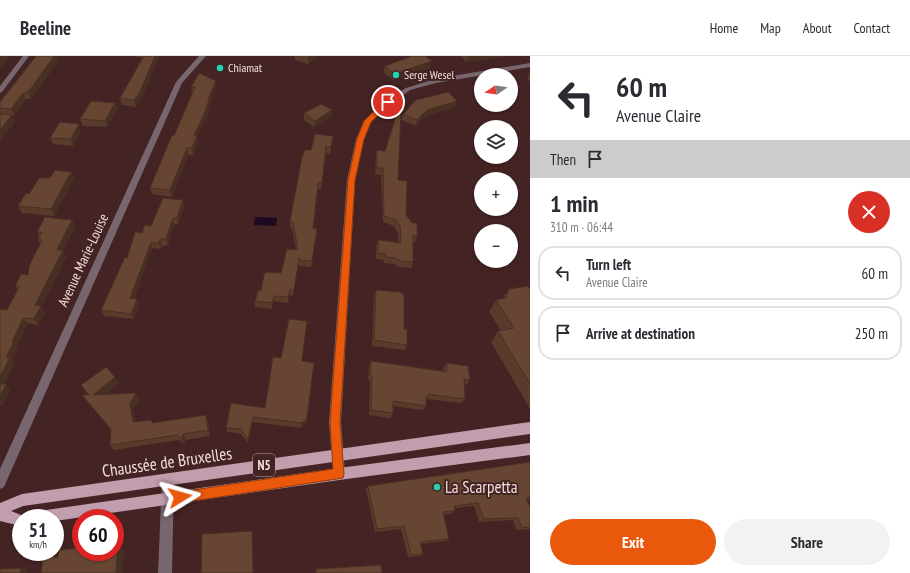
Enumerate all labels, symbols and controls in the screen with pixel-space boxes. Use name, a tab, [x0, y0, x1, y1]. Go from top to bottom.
text: Beeline	[20, 16, 71, 40]
text: Home	[710, 19, 738, 37]
text: Map	[760, 19, 781, 37]
text: About	[803, 19, 832, 37]
text: Contact	[854, 19, 890, 37]
place label: Chiamat	[228, 60, 263, 75]
marker: Chiamat	[215, 63, 225, 73]
place label: Serge Wesel	[404, 67, 454, 82]
north arrow	[474, 68, 518, 112]
map controls	[474, 68, 518, 268]
text: 60 m	[616, 68, 667, 105]
marker: Serge Wesel	[391, 70, 401, 80]
icon: left	[550, 72, 602, 124]
pin	[371, 85, 405, 119]
icon: arrive	[377, 91, 399, 113]
text: Avenue Claire	[616, 104, 701, 127]
button: layers	[474, 120, 518, 164]
icon: arrive	[584, 148, 606, 170]
text: Then	[550, 150, 576, 169]
button: +	[474, 172, 518, 216]
text: 1 min	[550, 188, 598, 219]
button: close	[848, 191, 890, 233]
street label: Avenue Marie-Louise	[54, 210, 112, 309]
text: 310 m · 06:44	[550, 219, 613, 236]
button: −	[474, 224, 518, 268]
text: Turn left	[586, 255, 631, 274]
icon: left	[552, 262, 574, 284]
text: 60 m	[862, 264, 888, 283]
text: Avenue Claire	[586, 274, 648, 291]
icon: arrive	[552, 322, 574, 344]
text: Arrive at destination	[586, 324, 695, 343]
text: 250 m	[855, 324, 888, 343]
street label: Chaussée de Bruxelles	[101, 442, 234, 482]
road number: N5	[253, 454, 275, 476]
position arrow	[159, 476, 201, 518]
place label: La Scarpetta	[445, 476, 518, 498]
marker: La Scarpetta	[432, 482, 442, 492]
speed limit sign: 60	[72, 509, 124, 561]
text: 51	[28, 517, 48, 543]
button: Exit	[550, 519, 716, 565]
button: Share	[724, 519, 890, 565]
text: km/h	[29, 538, 47, 551]

